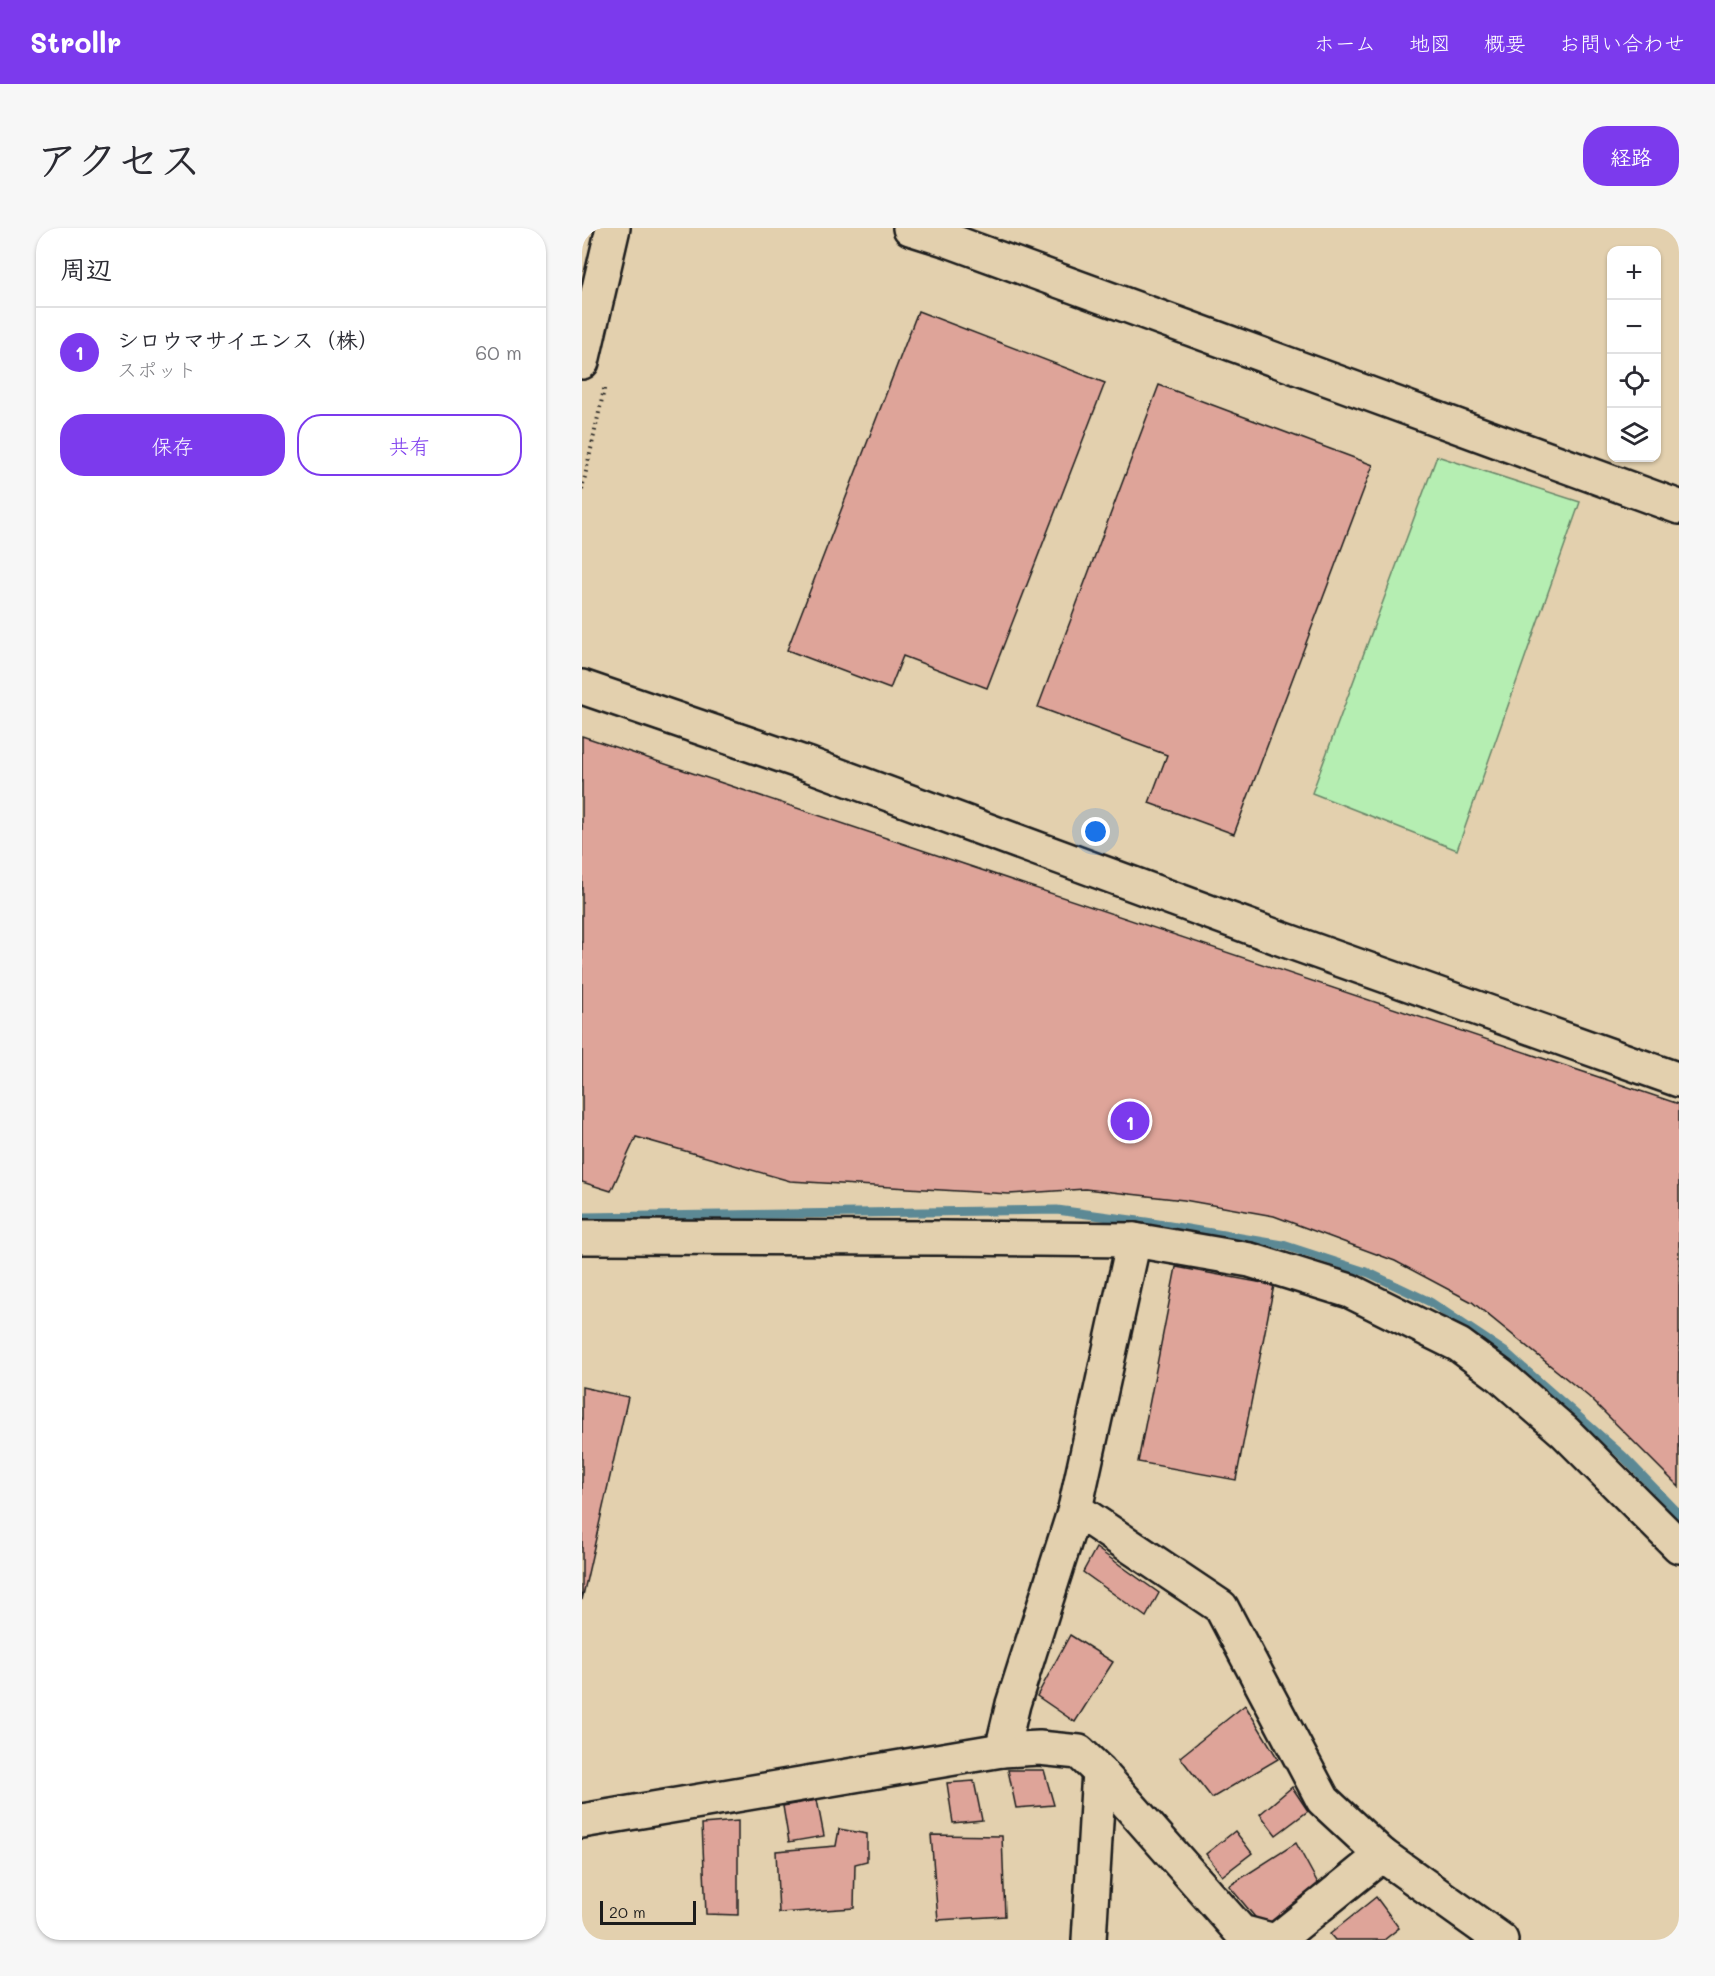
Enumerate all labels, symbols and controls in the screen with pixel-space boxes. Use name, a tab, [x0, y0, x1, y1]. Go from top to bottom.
text: Strollr	[30, 24, 121, 60]
text: ホーム	[1314, 29, 1376, 56]
text: 地図	[1409, 29, 1451, 56]
text: 概要	[1484, 29, 1526, 56]
text: お問い合わせ	[1559, 29, 1685, 56]
button: 経路	[1583, 126, 1679, 186]
text: アクセス	[36, 131, 201, 186]
map controls	[1607, 246, 1661, 462]
button: +	[1607, 246, 1661, 300]
text: 周辺	[60, 252, 112, 286]
button: −	[1607, 300, 1661, 354]
text: シロウマサイエンス（株）	[117, 325, 380, 354]
text: 1	[75, 339, 84, 365]
text: 60 m	[475, 339, 522, 365]
button: locate	[1607, 354, 1661, 408]
text: スポット	[117, 356, 197, 382]
button: layers	[1607, 408, 1661, 462]
button: 保存	[60, 414, 285, 476]
button: 共有	[297, 414, 522, 476]
your location	[1081, 817, 1110, 846]
pin: 1	[1110, 1098, 1150, 1144]
scale bar	[600, 1898, 696, 1926]
text: 20 m	[609, 1901, 646, 1922]

